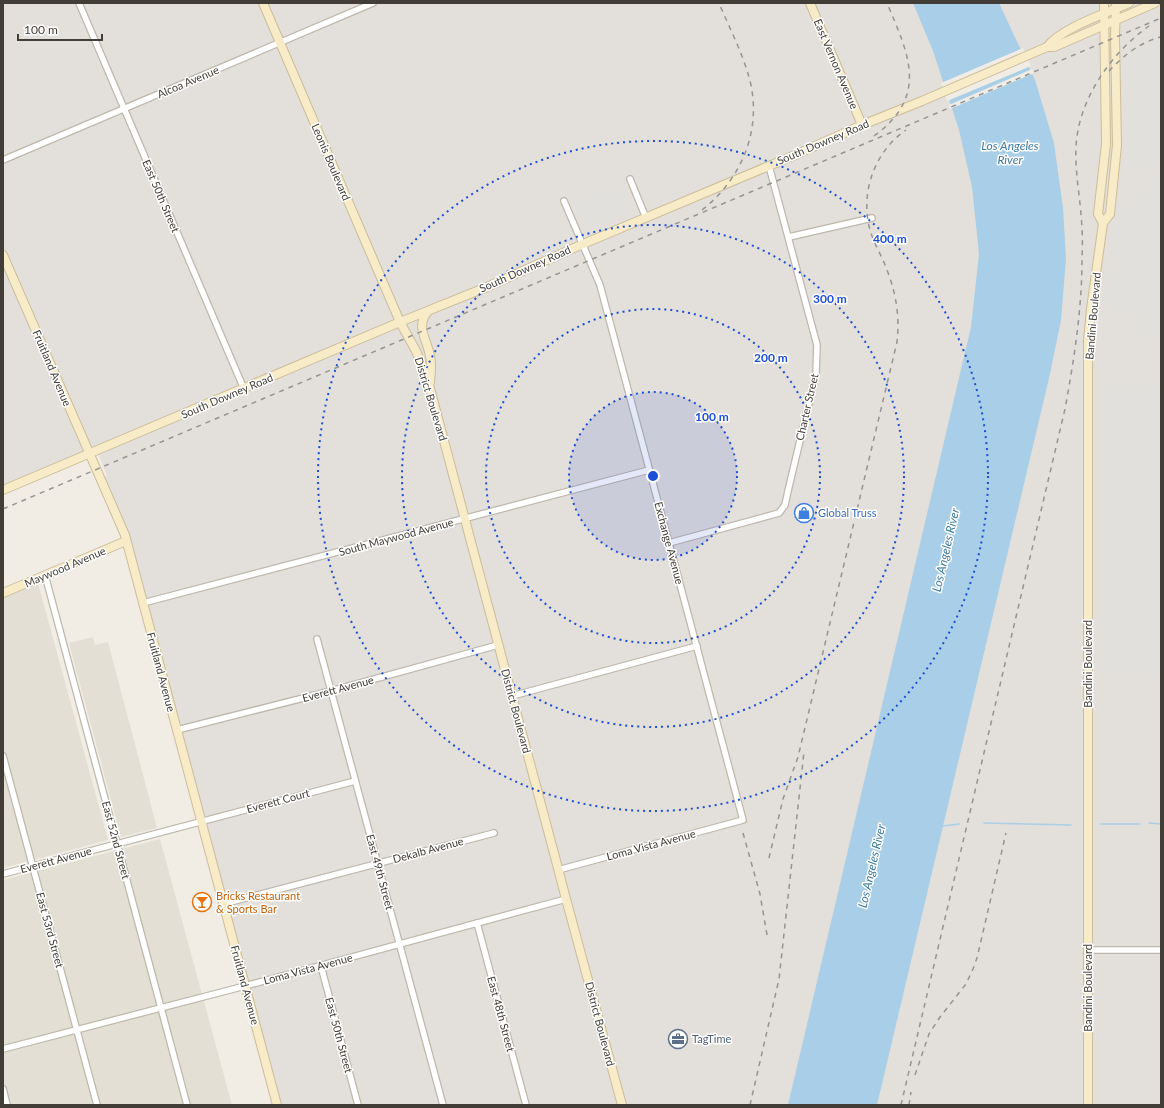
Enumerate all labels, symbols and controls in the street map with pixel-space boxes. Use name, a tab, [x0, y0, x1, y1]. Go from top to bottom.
scale bar	[18, 16, 102, 42]
street label: East Vernon Avenue	[812, 17, 861, 111]
text: 100 m	[24, 22, 58, 37]
street label: Alcoa Avenue	[155, 63, 221, 100]
street label: South Downey Road	[775, 116, 871, 167]
street label: Leonis Boulevard	[309, 121, 354, 202]
water label: Los Angeles River	[981, 138, 1039, 167]
street label: East 50th Street	[140, 157, 183, 234]
text: 400 m	[873, 231, 907, 246]
street label: South Downey Road	[477, 243, 573, 295]
street label: Bandini Boulevard	[1082, 272, 1103, 360]
text: 300 m	[813, 291, 847, 306]
street label: Fruitland Avenue	[31, 328, 74, 408]
text: 200 m	[754, 350, 788, 365]
street label: District Boulevard	[413, 355, 450, 442]
street label: South Downey Road	[179, 370, 275, 421]
street label: Charter Street	[793, 372, 821, 442]
text: 100 m	[695, 409, 729, 424]
centre of rings	[646, 469, 660, 483]
street label: Exchange Avenue	[652, 500, 687, 586]
shop icon: Global Truss	[793, 502, 815, 524]
place label: Global Truss	[818, 506, 877, 519]
water label: Los Angeles River	[929, 506, 963, 593]
street label: South Maywood Avenue	[337, 515, 455, 558]
street label: Maywood Avenue	[22, 543, 108, 590]
street label: Bandini Boulevard	[1081, 620, 1094, 708]
street label: Fruitland Avenue	[145, 631, 178, 713]
street label: District Boulevard	[499, 667, 534, 755]
street label: Everett Avenue	[301, 673, 375, 704]
street label: Everett Court	[245, 786, 311, 815]
street label: East 52nd Street	[100, 799, 133, 880]
water label: Los Angeles River	[855, 822, 889, 909]
street label: Loma Vista Avenue	[605, 826, 697, 863]
street label: East 49th Street	[364, 833, 397, 911]
street label: Dekalb Avenue	[391, 834, 465, 865]
street label: Everett Avenue	[19, 844, 93, 875]
place label: Bricks Restaurant & Sports Bar	[216, 889, 300, 915]
street label: East 53rd Street	[34, 891, 67, 969]
bar icon: Bricks Restaurant & Sports Bar	[191, 891, 213, 913]
street label: Fruitland Avenue	[229, 944, 262, 1026]
street label: Bandini Boulevard	[1081, 944, 1094, 1032]
street label: Loma Vista Avenue	[262, 950, 354, 987]
street label: East 48th Street	[485, 975, 518, 1053]
street label: District Boulevard	[583, 980, 618, 1068]
street label: East 50th Street	[323, 996, 356, 1074]
office icon: TagTime	[667, 1028, 689, 1050]
place label: TagTime	[692, 1032, 731, 1045]

